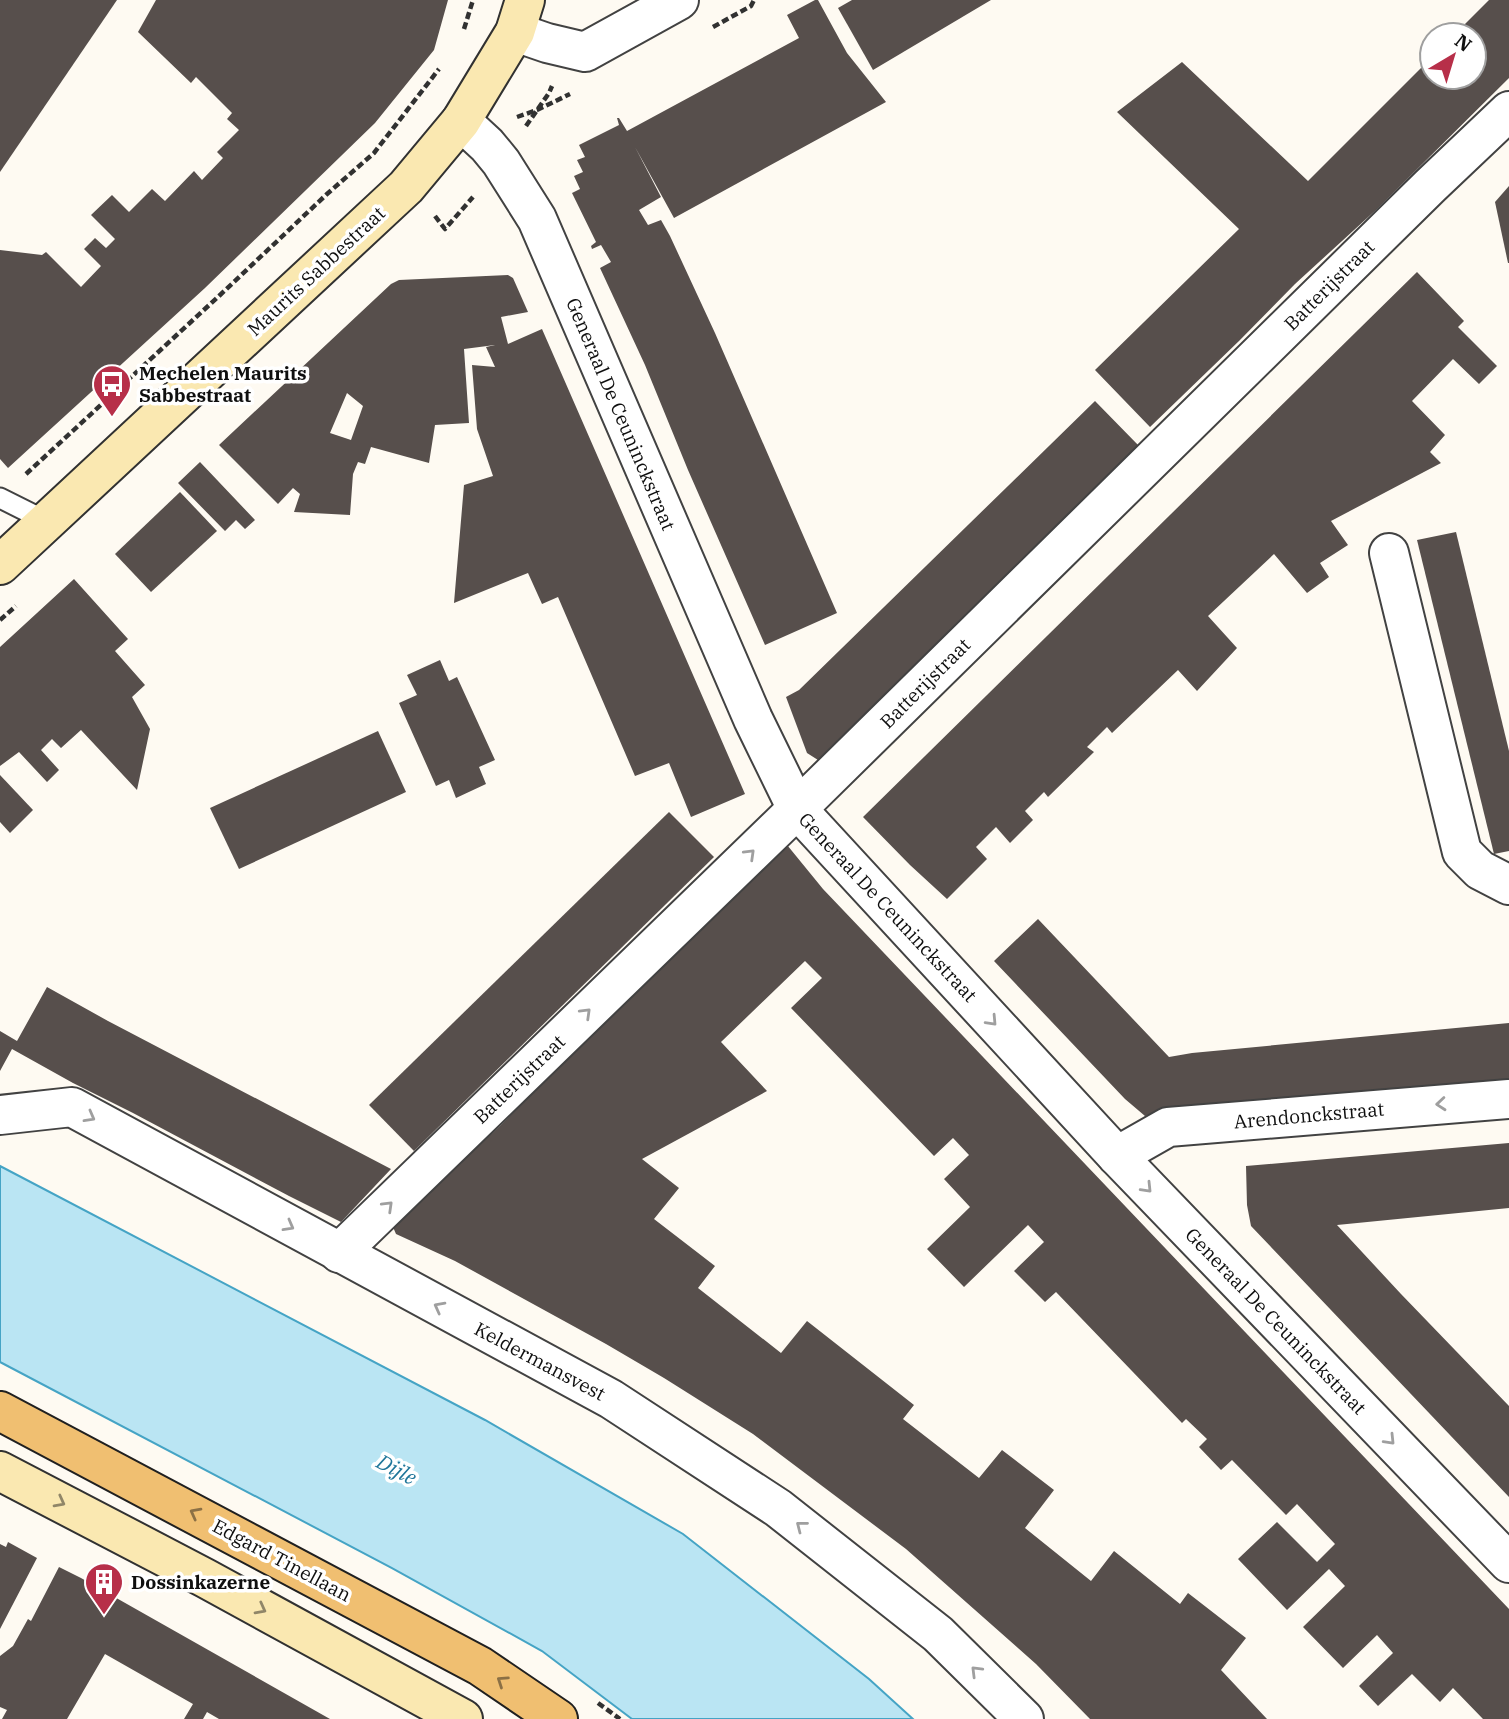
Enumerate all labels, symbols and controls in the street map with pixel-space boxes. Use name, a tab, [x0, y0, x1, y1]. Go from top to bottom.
north arrow	[1418, 21, 1488, 91]
text: N	[1450, 29, 1477, 57]
street label: Maurits Sabbestraat	[242, 201, 390, 341]
street label: Batterijstraat	[1279, 235, 1379, 335]
street label: Generaal De Ceuninckstraat	[561, 294, 681, 534]
place label: Mechelen Maurits Sabbestraat	[139, 361, 307, 407]
bus stop icon: Mechelen Maurits Sabbestraat	[91, 363, 133, 418]
street label: Batterijstraat	[875, 633, 975, 733]
street label: Generaal De Ceuninckstraat	[794, 807, 982, 1007]
one-way arrow	[741, 850, 754, 863]
one-way arrow	[578, 1008, 591, 1021]
one-way arrow	[984, 1013, 997, 1026]
street label: Batterijstraat	[468, 1029, 570, 1129]
street label: Arendonckstraat	[1233, 1096, 1385, 1134]
one-way arrow	[1435, 1096, 1446, 1111]
one-way arrow	[83, 1109, 95, 1122]
one-way arrow	[1139, 1179, 1152, 1192]
one-way arrow	[380, 1201, 393, 1214]
one-way arrow	[282, 1218, 295, 1231]
street label: Generaal De Ceuninckstraat	[1180, 1223, 1372, 1420]
one-way arrow	[434, 1302, 446, 1315]
street label: Keldermansvest	[470, 1316, 610, 1406]
one-way arrow	[1382, 1431, 1395, 1444]
water label: Dijle	[371, 1447, 422, 1491]
one-way arrow	[53, 1494, 66, 1508]
one-way arrow	[189, 1508, 202, 1522]
street label: Edgard Tinellaan	[209, 1513, 355, 1607]
one-way arrow	[796, 1522, 808, 1535]
building icon: Dossinkazerne	[83, 1561, 125, 1616]
place label: Dossinkazerne	[131, 1570, 270, 1594]
one-way arrow	[254, 1601, 267, 1614]
one-way arrow	[972, 1667, 984, 1679]
one-way arrow	[497, 1677, 510, 1689]

